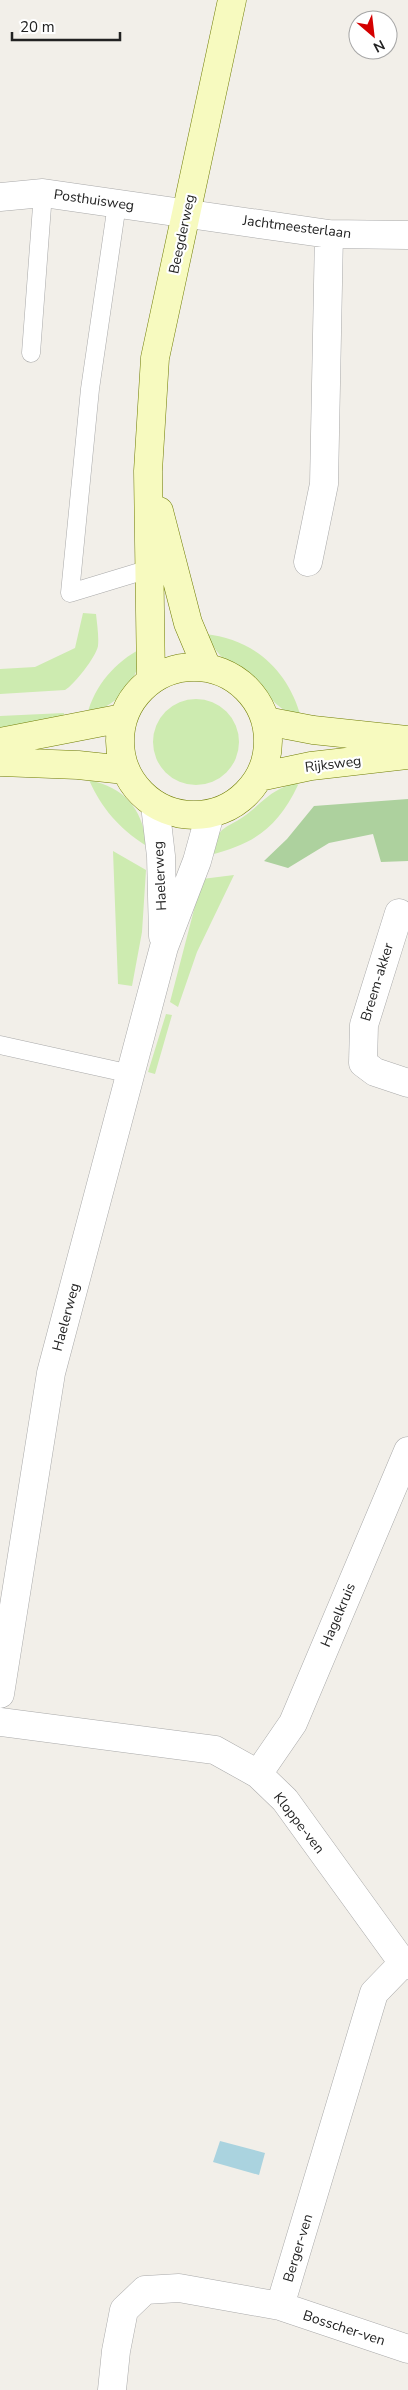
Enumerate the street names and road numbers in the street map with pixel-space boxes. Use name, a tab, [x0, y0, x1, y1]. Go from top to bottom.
street label: Posthuisweg	[53, 185, 135, 215]
street label: Beegderweg	[164, 192, 200, 276]
street label: Jachtmeesterlaan	[241, 211, 352, 243]
street label: Rijksweg	[304, 751, 362, 777]
street label: Haelerweg	[149, 841, 171, 911]
street label: Breem-akker	[356, 941, 398, 1023]
street label: Haelerweg	[48, 1281, 84, 1353]
street label: Hagelkruis	[316, 1580, 360, 1650]
street label: Kloppe-ven	[269, 1788, 329, 1858]
street label: Berger-ven	[279, 2212, 317, 2284]
street label: Bosscher-ven	[300, 2306, 388, 2350]

